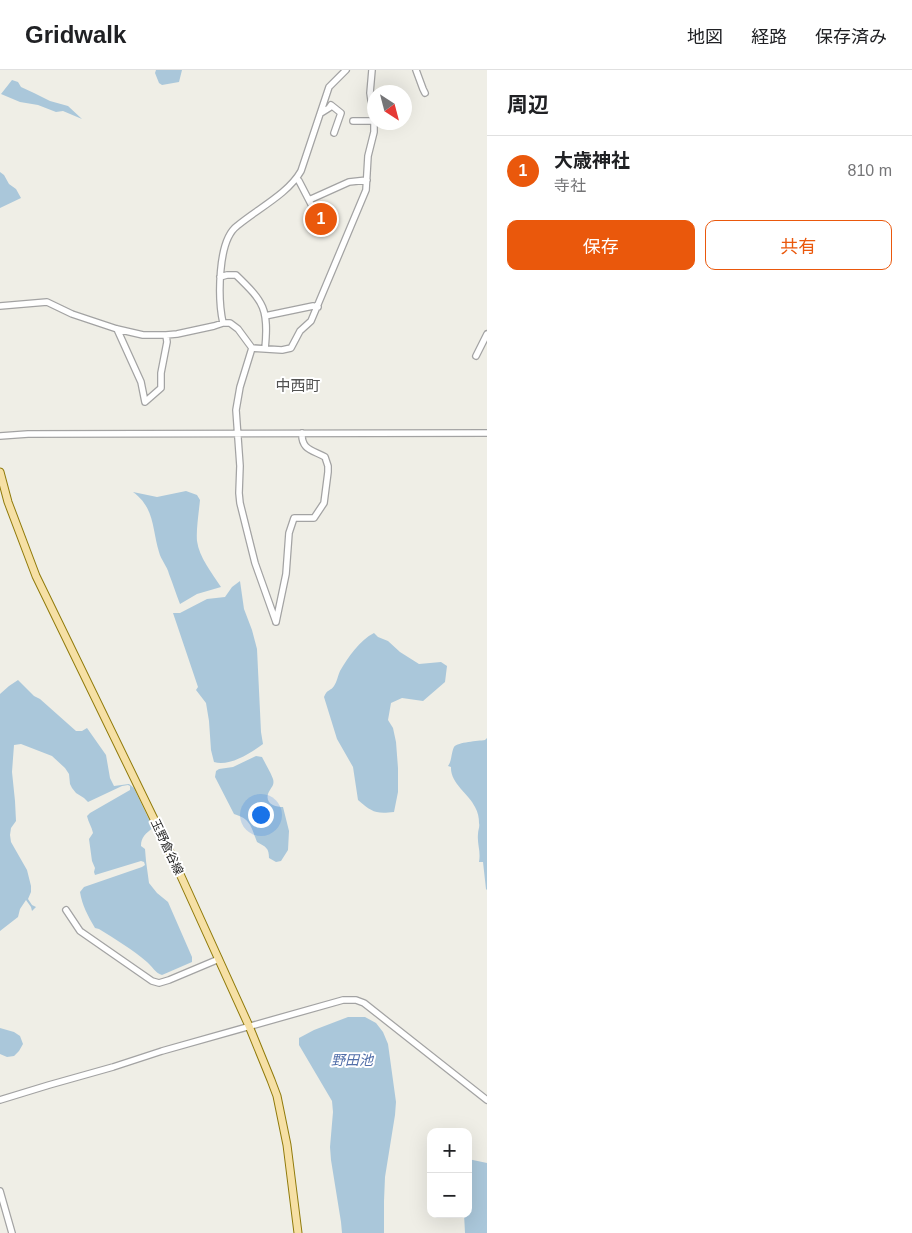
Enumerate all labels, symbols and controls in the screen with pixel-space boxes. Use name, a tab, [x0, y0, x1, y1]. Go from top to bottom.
text: Gridwalk	[25, 21, 126, 48]
text: 地図	[687, 27, 723, 47]
text: 経路	[751, 27, 787, 47]
text: 保存済み	[815, 27, 887, 47]
north arrow	[367, 85, 412, 130]
text: 周辺	[507, 93, 549, 116]
text: 大歳神社	[554, 150, 630, 171]
text: 1	[519, 162, 527, 179]
text: 810 m	[848, 162, 892, 179]
text: 寺社	[554, 177, 586, 194]
pin: 1	[305, 200, 337, 238]
button: 保存	[507, 220, 695, 270]
button: 共有	[705, 220, 892, 270]
district label: 中西町	[275, 377, 321, 394]
your location	[248, 802, 274, 828]
street label: 玉野倉谷線	[148, 817, 186, 877]
water label: 野田池	[331, 1052, 375, 1068]
map controls	[427, 1128, 472, 1218]
button: +	[427, 1128, 472, 1173]
button: −	[427, 1173, 472, 1218]

